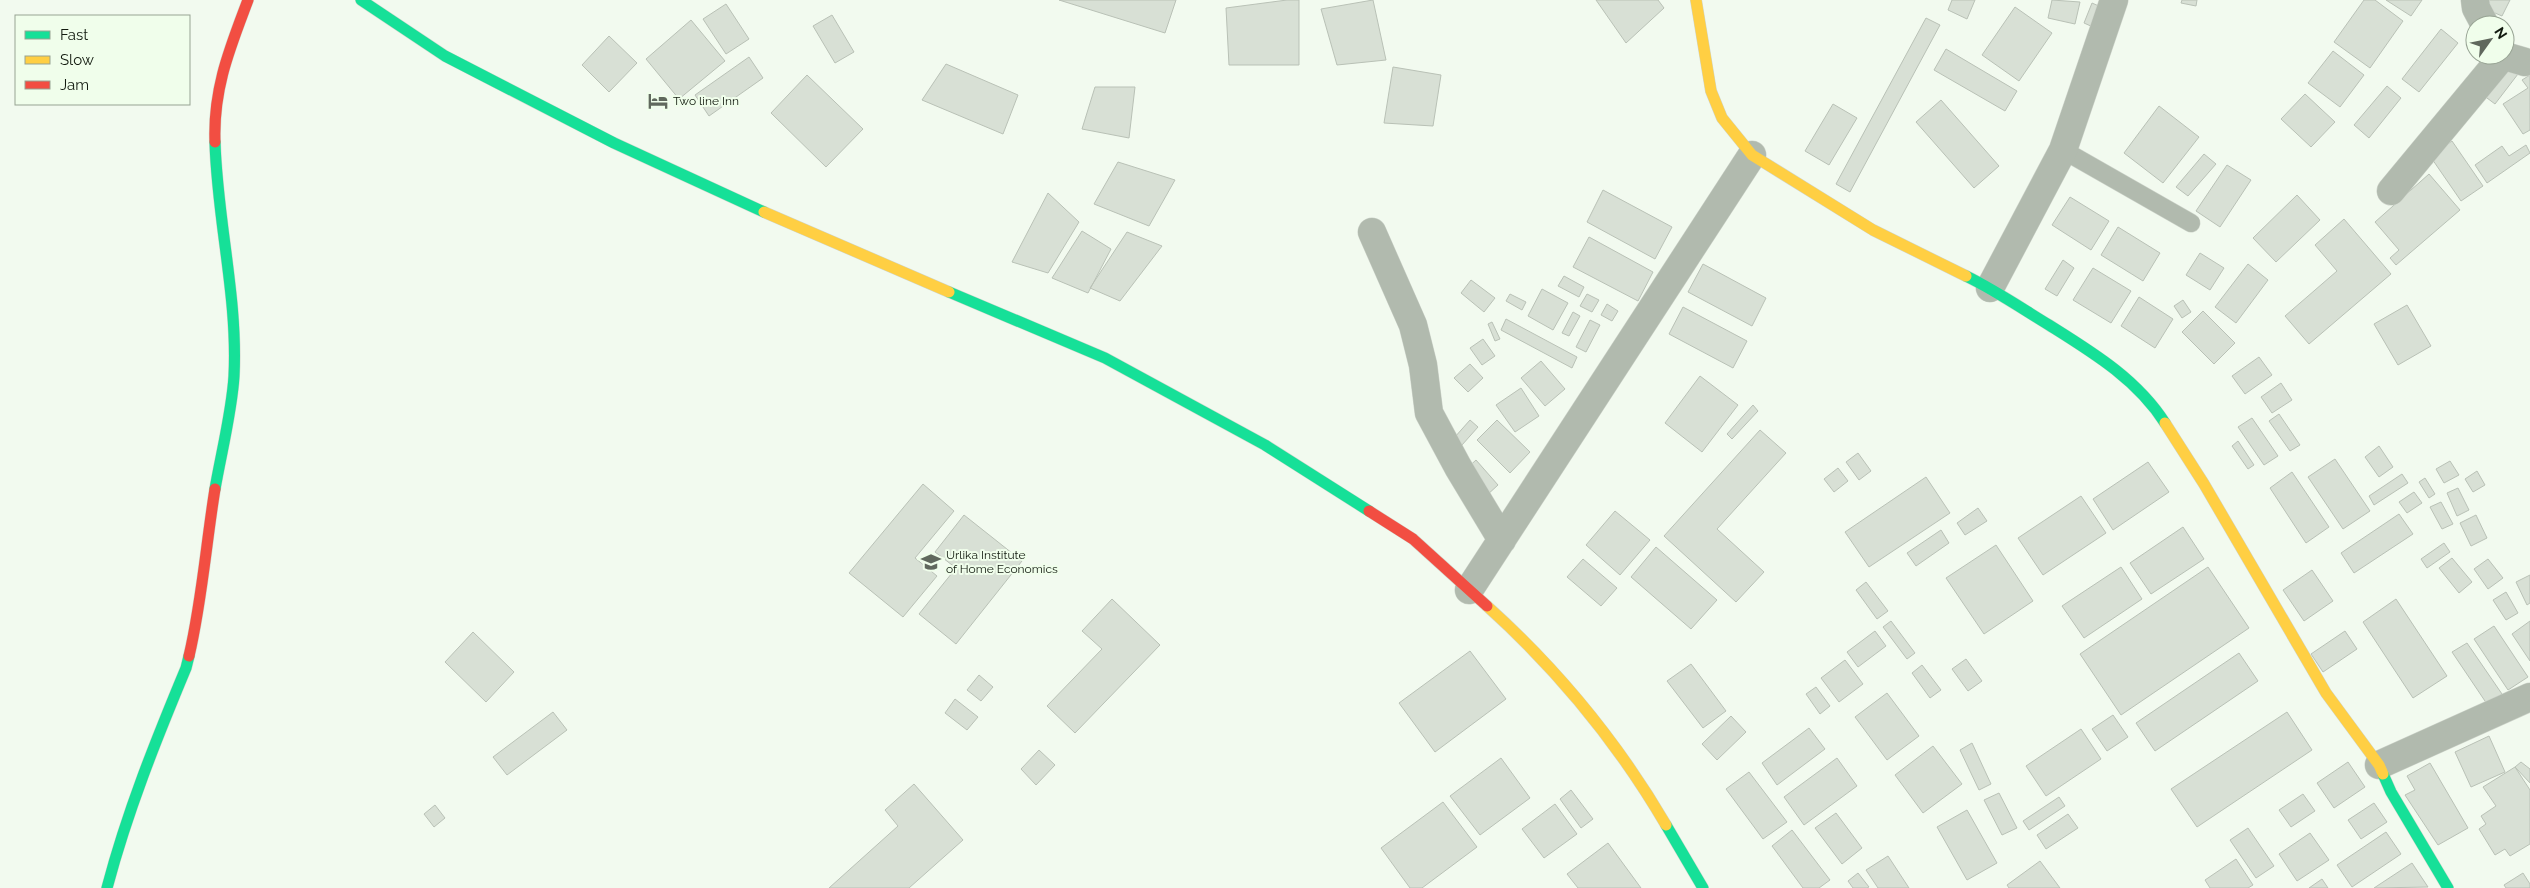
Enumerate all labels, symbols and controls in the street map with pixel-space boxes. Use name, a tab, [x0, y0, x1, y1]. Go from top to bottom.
legend	[15, 15, 190, 105]
north arrow	[2465, 15, 2515, 65]
text: N	[2491, 24, 2511, 42]
text: Fast	[60, 26, 88, 44]
text: Slow	[60, 51, 94, 69]
text: Jam	[60, 76, 89, 94]
hotel icon: Two line Inn	[647, 90, 669, 112]
place label: Two line Inn	[673, 94, 739, 108]
place label: Urlika Institute of Home Economics	[946, 548, 1058, 576]
school or university icon: Urlika Institute of Home Economics	[920, 551, 942, 573]

